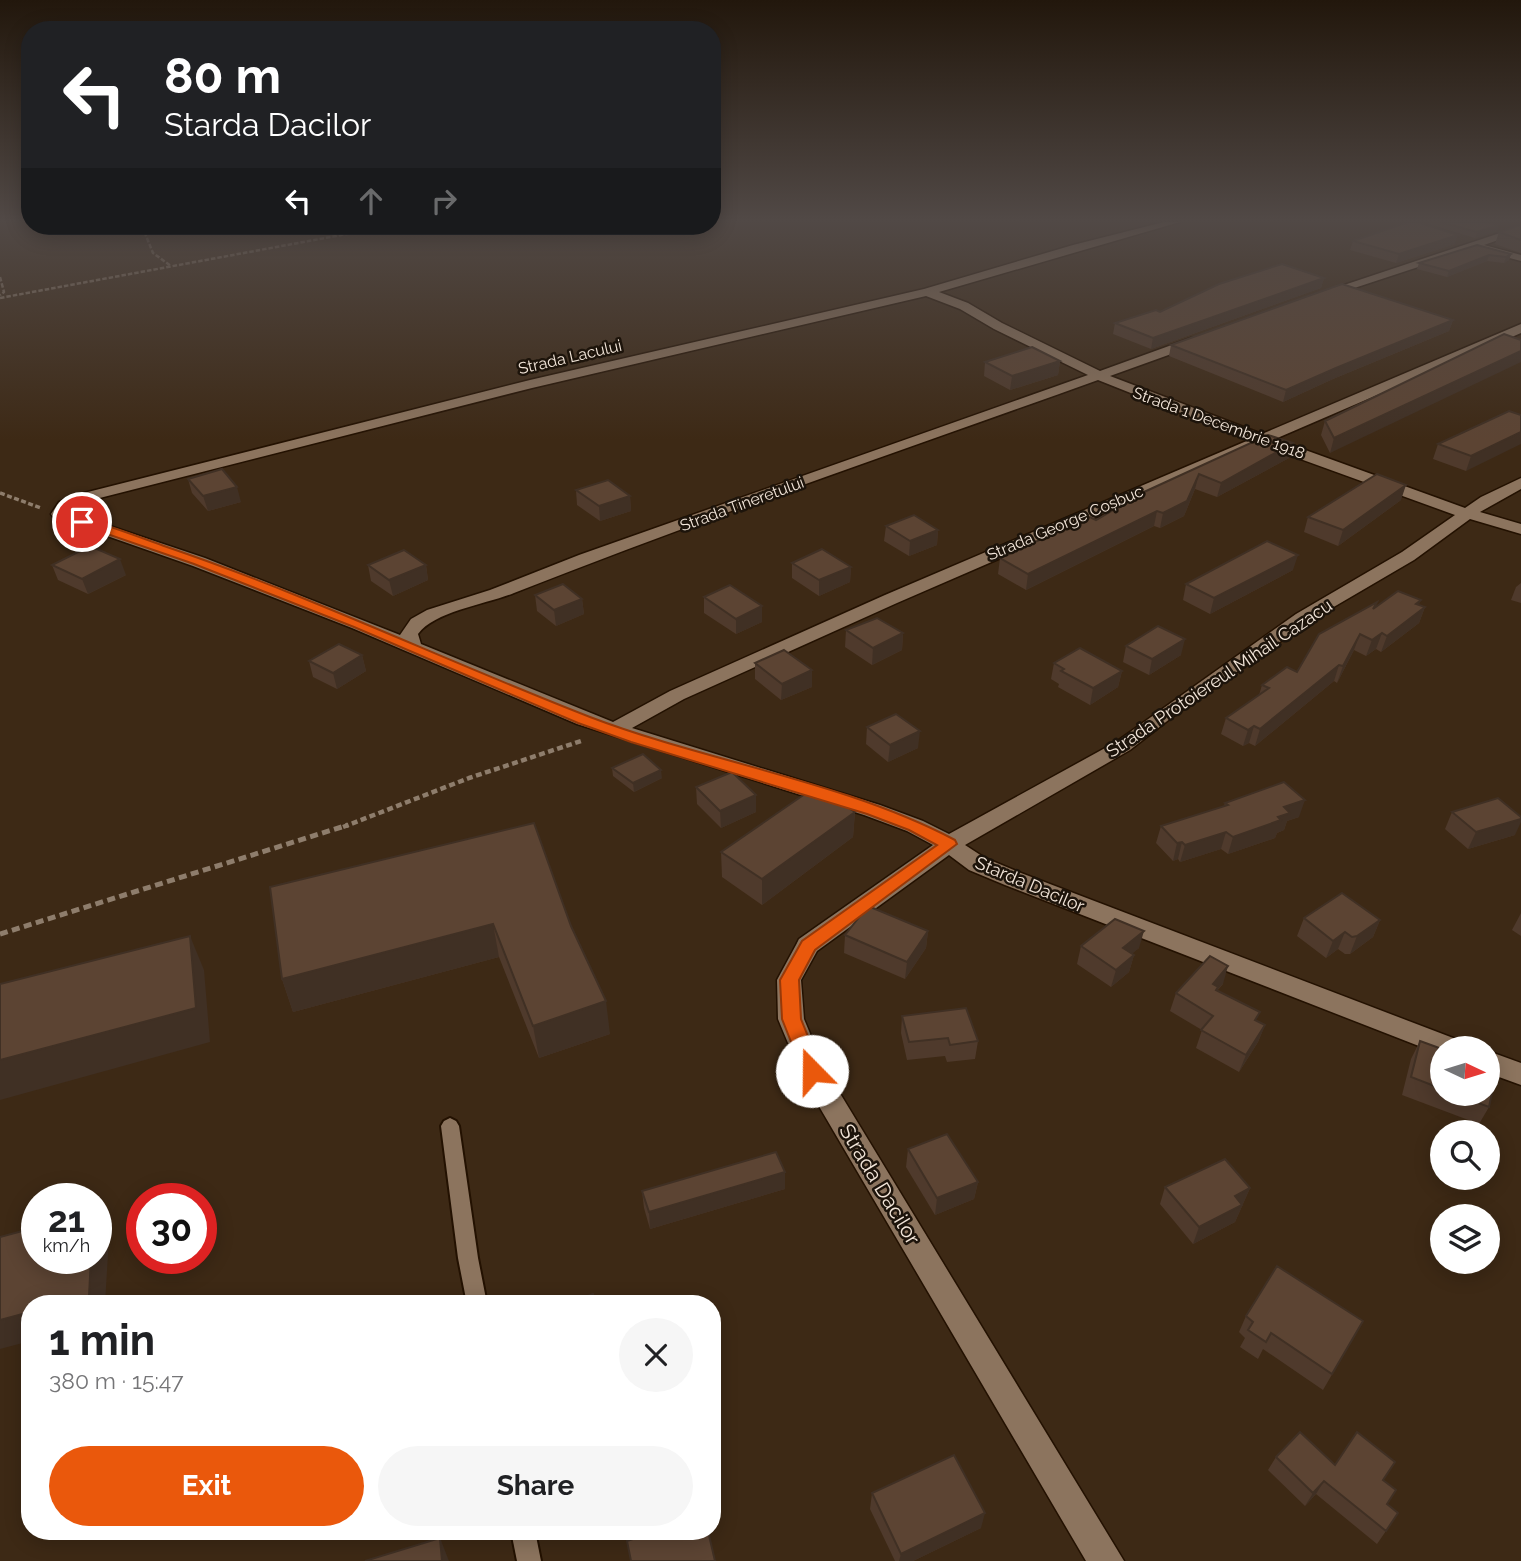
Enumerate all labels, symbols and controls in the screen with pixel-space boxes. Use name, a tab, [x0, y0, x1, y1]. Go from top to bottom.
text: 80 m	[164, 47, 281, 104]
icon: left	[49, 49, 140, 140]
text: Starda Dacilor	[164, 106, 371, 143]
icon: left	[279, 182, 317, 220]
icon: ahead	[352, 182, 390, 220]
icon: right	[425, 182, 463, 220]
street label: Strada Lacului	[516, 336, 624, 378]
street label: Strada 1 Decembrie 1918	[1130, 383, 1308, 463]
street label: Strada Tineretului	[677, 473, 807, 535]
street label: Strada George Coșbuc	[984, 481, 1146, 564]
pin	[52, 492, 112, 552]
icon: arrive	[63, 503, 101, 541]
street label: Strada Protoiereul Mihail Cazacu	[1102, 594, 1336, 762]
street label: Starda Dacilor	[972, 852, 1088, 917]
position arrow	[775, 1034, 849, 1108]
north arrow	[1430, 1036, 1500, 1106]
map controls	[1430, 1036, 1500, 1274]
street label: Strada Dacilor	[834, 1119, 926, 1249]
button: search	[1430, 1120, 1500, 1190]
speed limit sign: 30	[126, 1183, 217, 1274]
text: 21	[48, 1199, 85, 1240]
button: layers	[1430, 1204, 1500, 1274]
text: km/h	[43, 1235, 90, 1256]
text: 1 min	[49, 1316, 155, 1365]
button: close	[619, 1318, 693, 1392]
text: 380 m · 15:47	[49, 1367, 184, 1394]
button: Exit	[49, 1446, 364, 1526]
button: Share	[378, 1446, 693, 1526]

